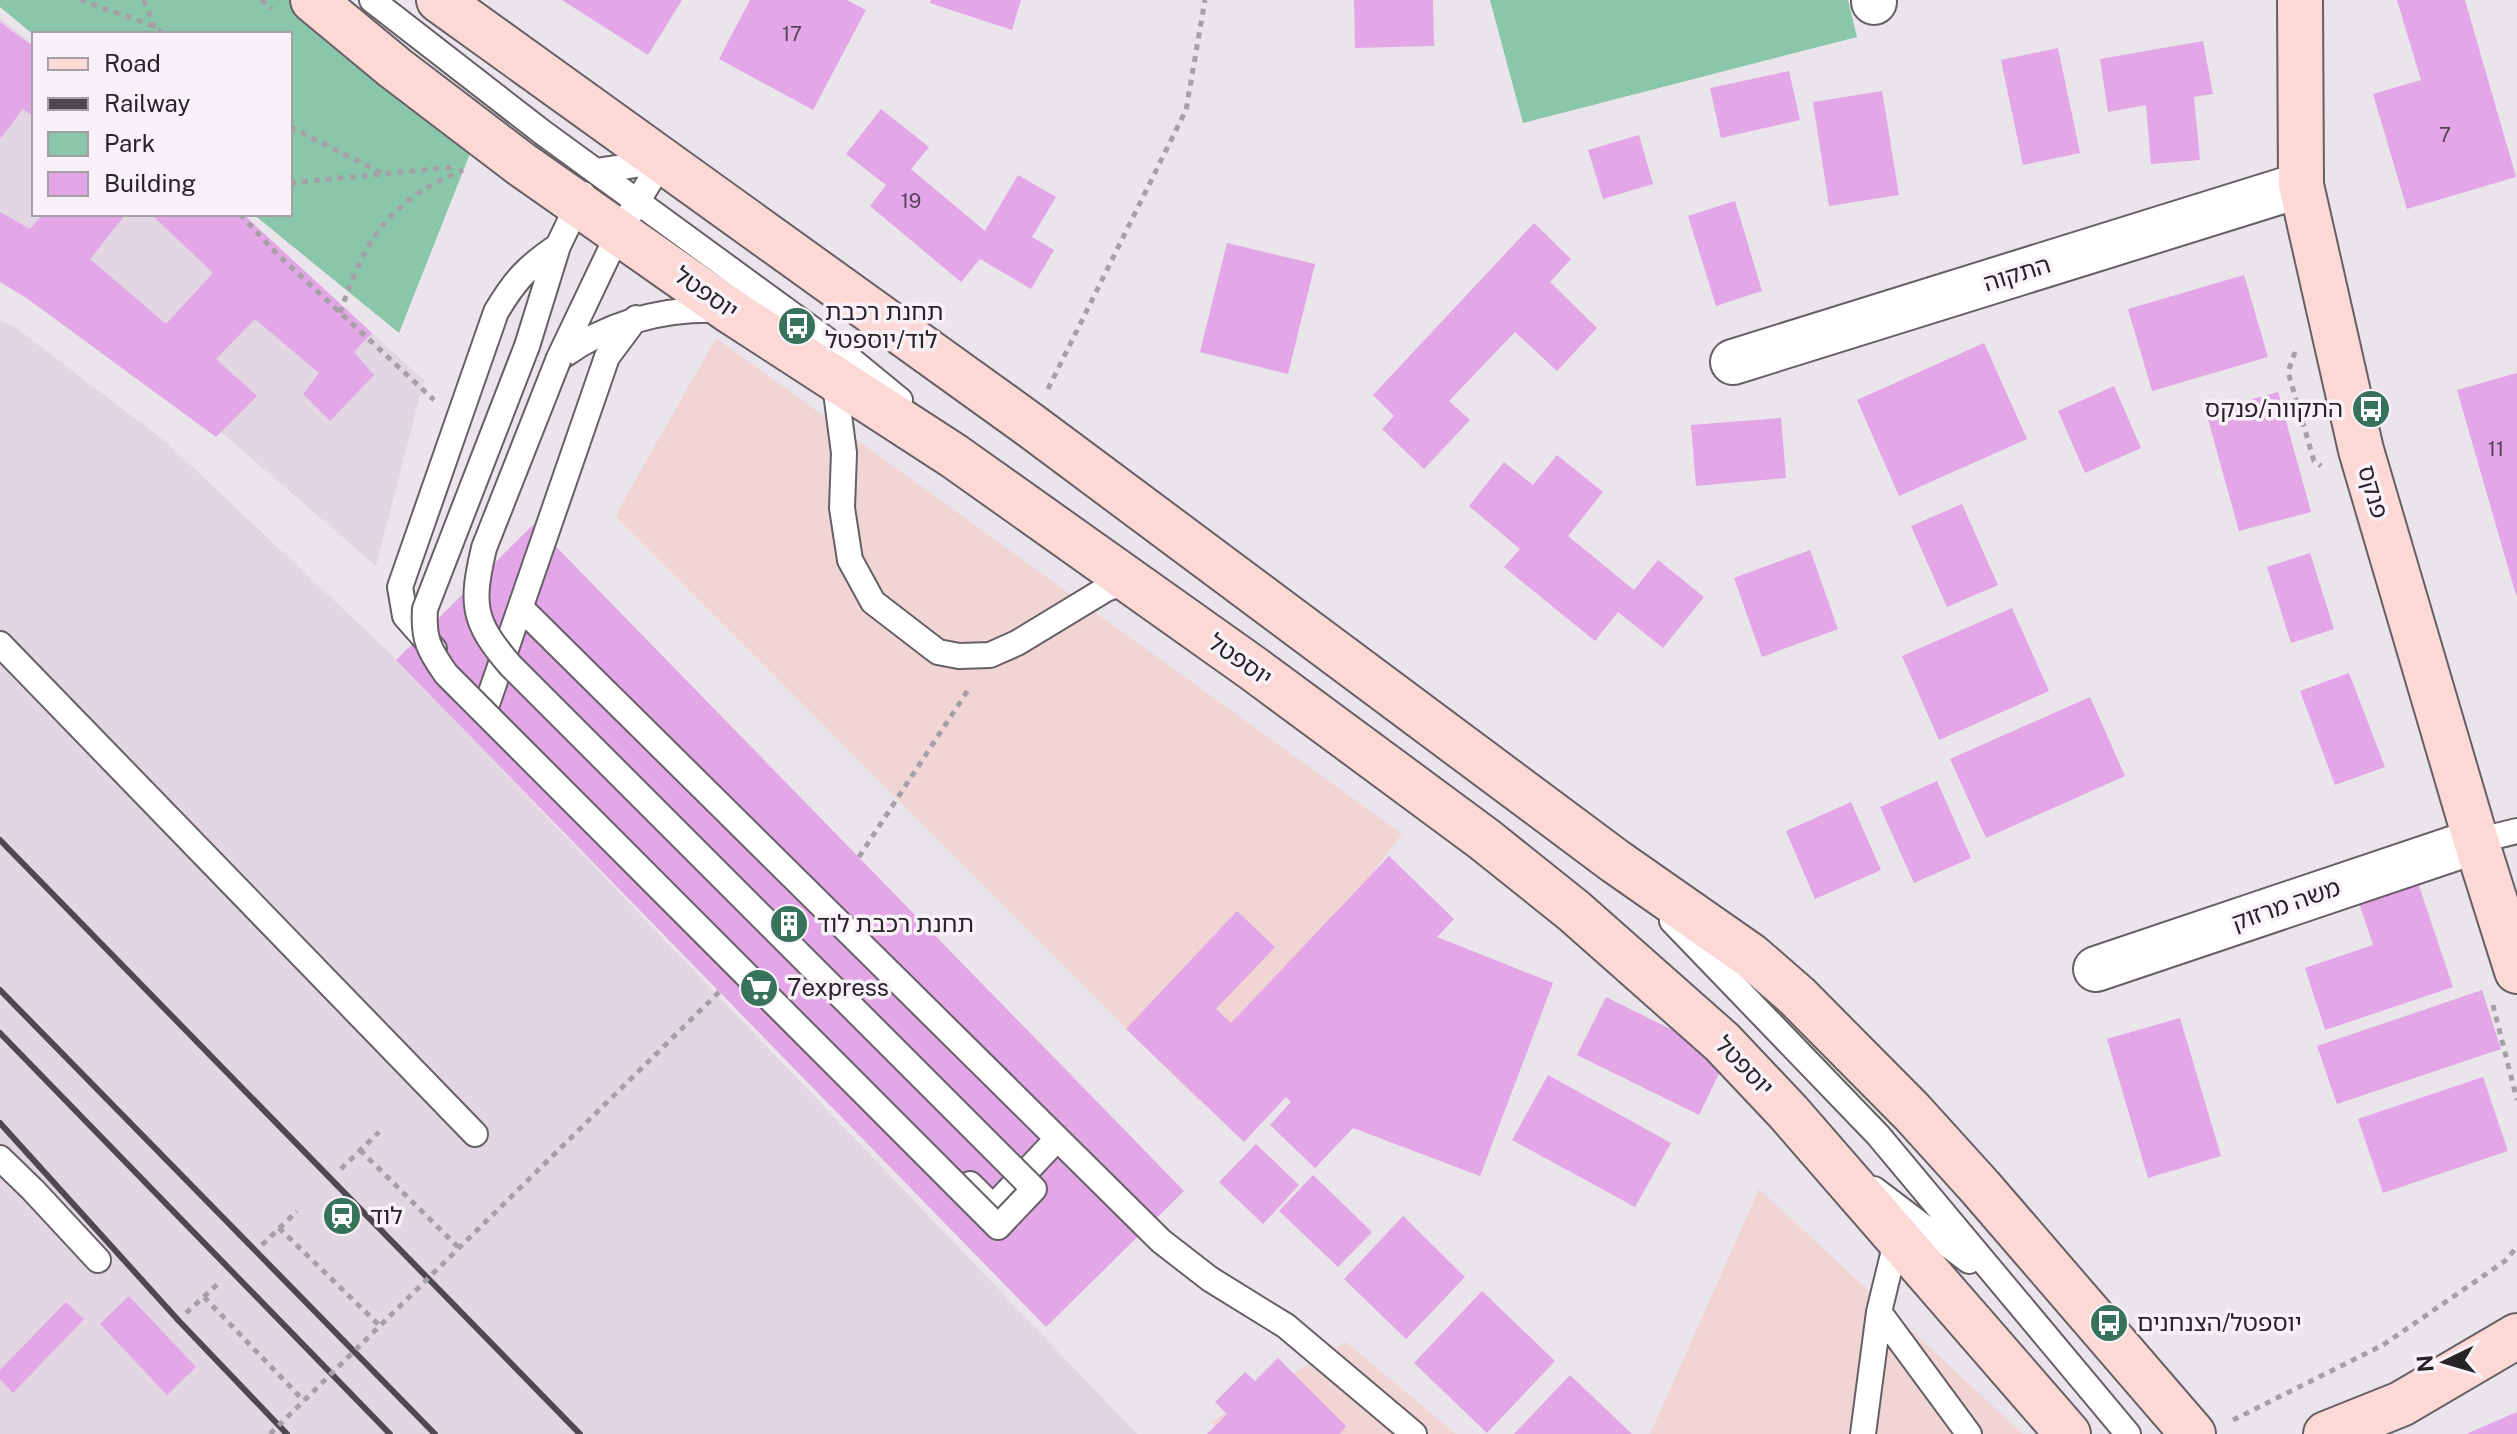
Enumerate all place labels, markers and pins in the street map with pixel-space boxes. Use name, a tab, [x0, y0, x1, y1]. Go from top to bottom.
place label: תחנת רכבת לוד/יוספטל	[825, 297, 943, 353]
bus stop icon: תחנת רכבת לוד/יוספטל	[776, 305, 818, 347]
bus stop icon: התקווה/פנקס	[2350, 388, 2392, 430]
place label: התקווה/פנקס	[2205, 394, 2343, 422]
building icon: תחנת רכבת לוד	[768, 903, 810, 945]
place label: תחנת רכבת לוד	[817, 909, 974, 937]
supermarket icon: 7express	[738, 967, 780, 1009]
place label: 7express	[787, 973, 889, 1001]
station icon: לוד	[321, 1195, 363, 1237]
place label: לוד	[370, 1201, 403, 1229]
bus stop icon: יוספטל/הצנחנים	[2088, 1302, 2130, 1344]
place label: יוספטל/הצנחנים	[2137, 1308, 2302, 1336]

